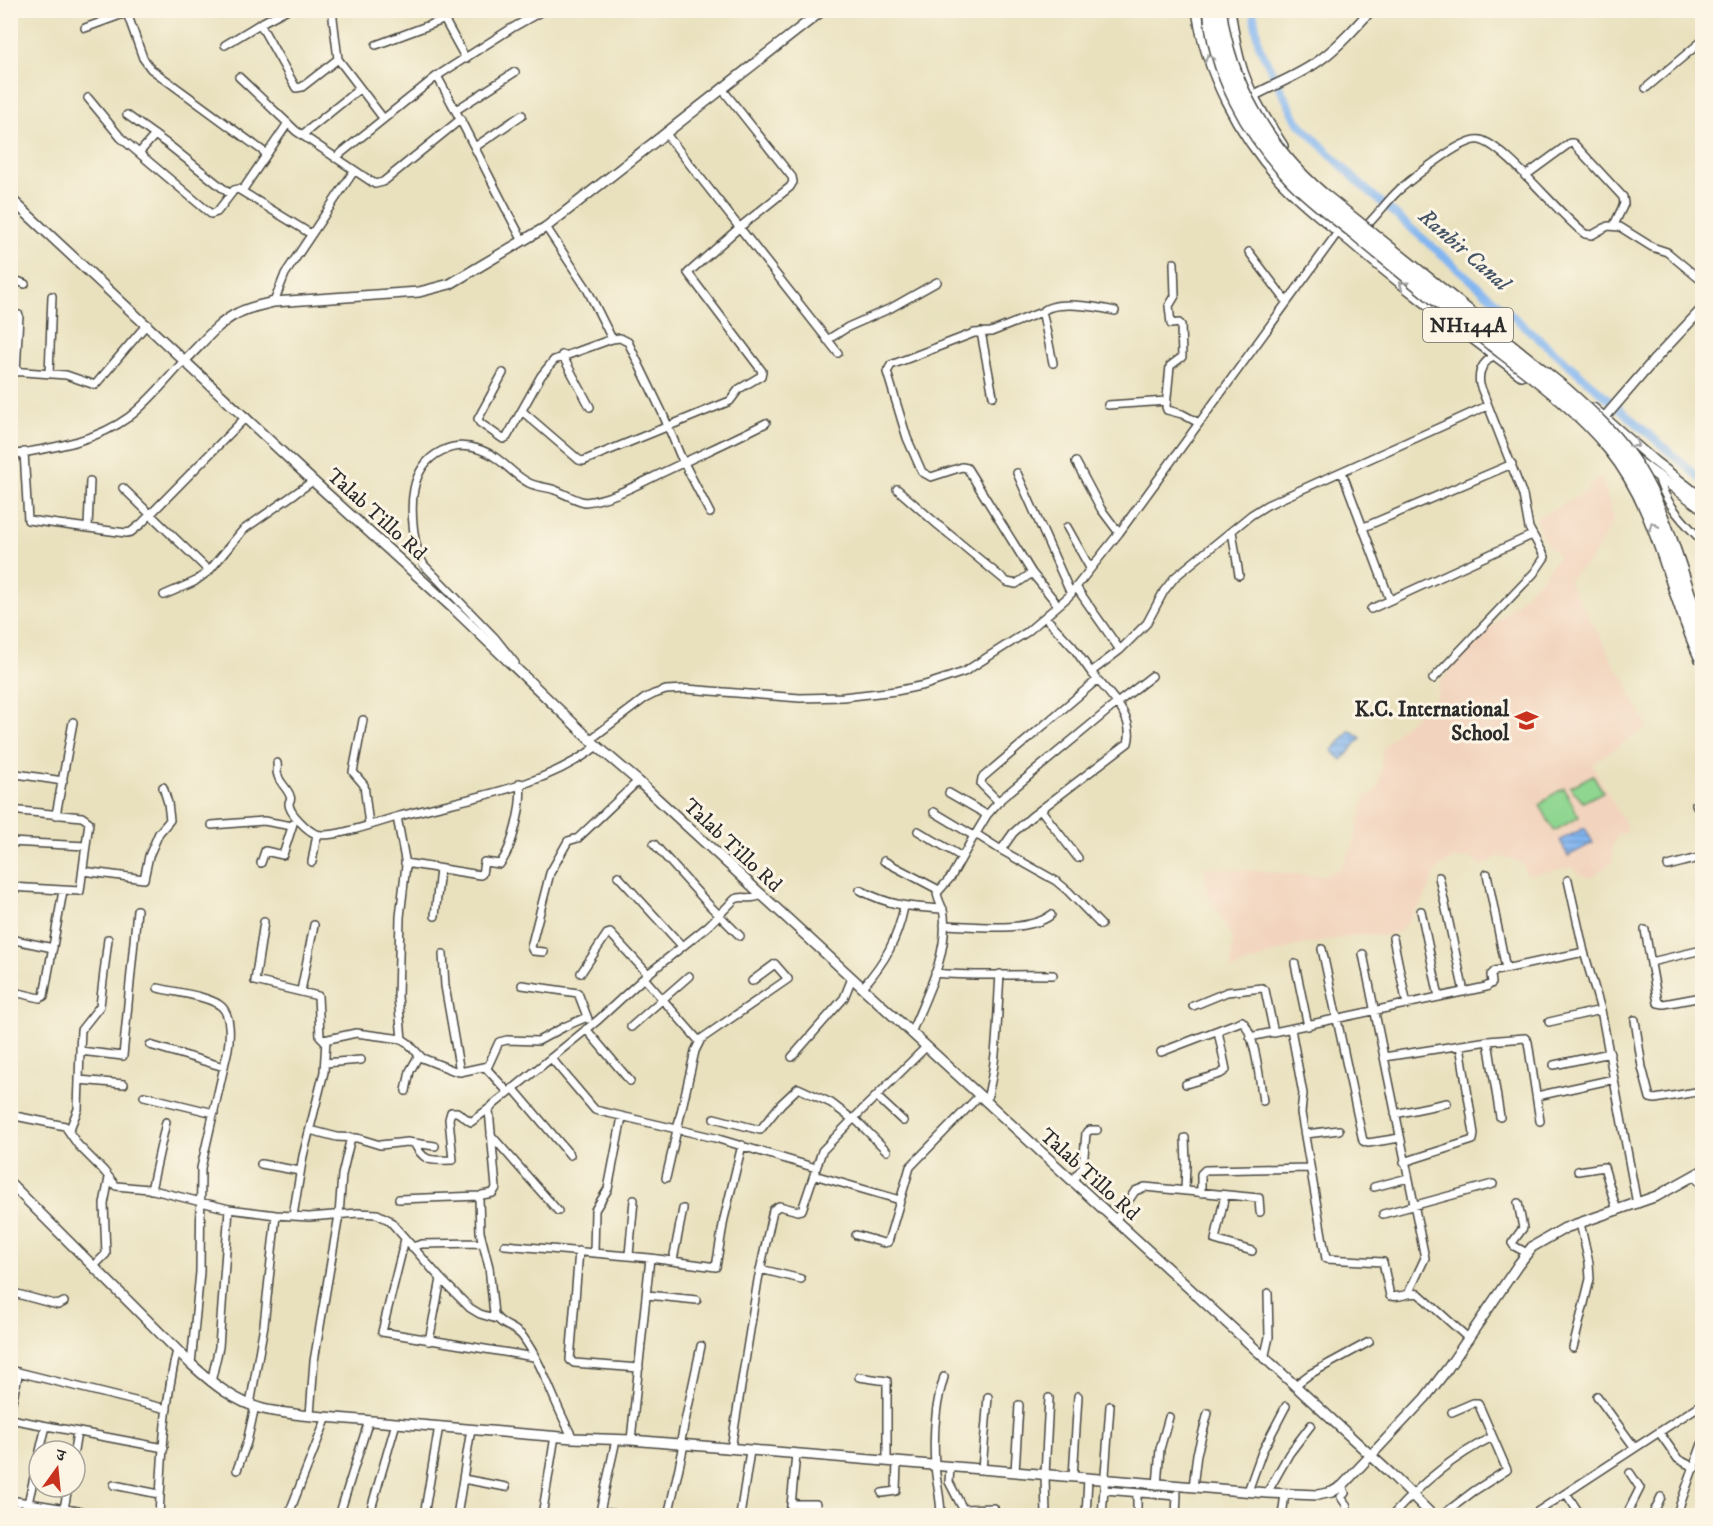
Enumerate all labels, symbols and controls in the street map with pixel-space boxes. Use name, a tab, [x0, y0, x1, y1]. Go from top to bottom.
one-way arrow	[1204, 53, 1216, 64]
water label: Ranbir Canal	[1412, 202, 1517, 299]
one-way arrow	[1398, 282, 1409, 293]
road number: NH144A	[1423, 308, 1513, 342]
one-way arrow	[1628, 437, 1639, 448]
street label: Talab Tillo Rd	[321, 463, 432, 567]
one-way arrow	[1648, 522, 1660, 533]
place label: K.C. International School	[1355, 697, 1510, 747]
school or university icon: K.C. International School	[1514, 708, 1540, 734]
street label: Talab Tillo Rd	[678, 793, 787, 898]
street label: Talab Tillo Rd	[1034, 1123, 1145, 1227]
north arrow	[27, 1439, 87, 1499]
text: उ	[53, 1445, 69, 1467]

